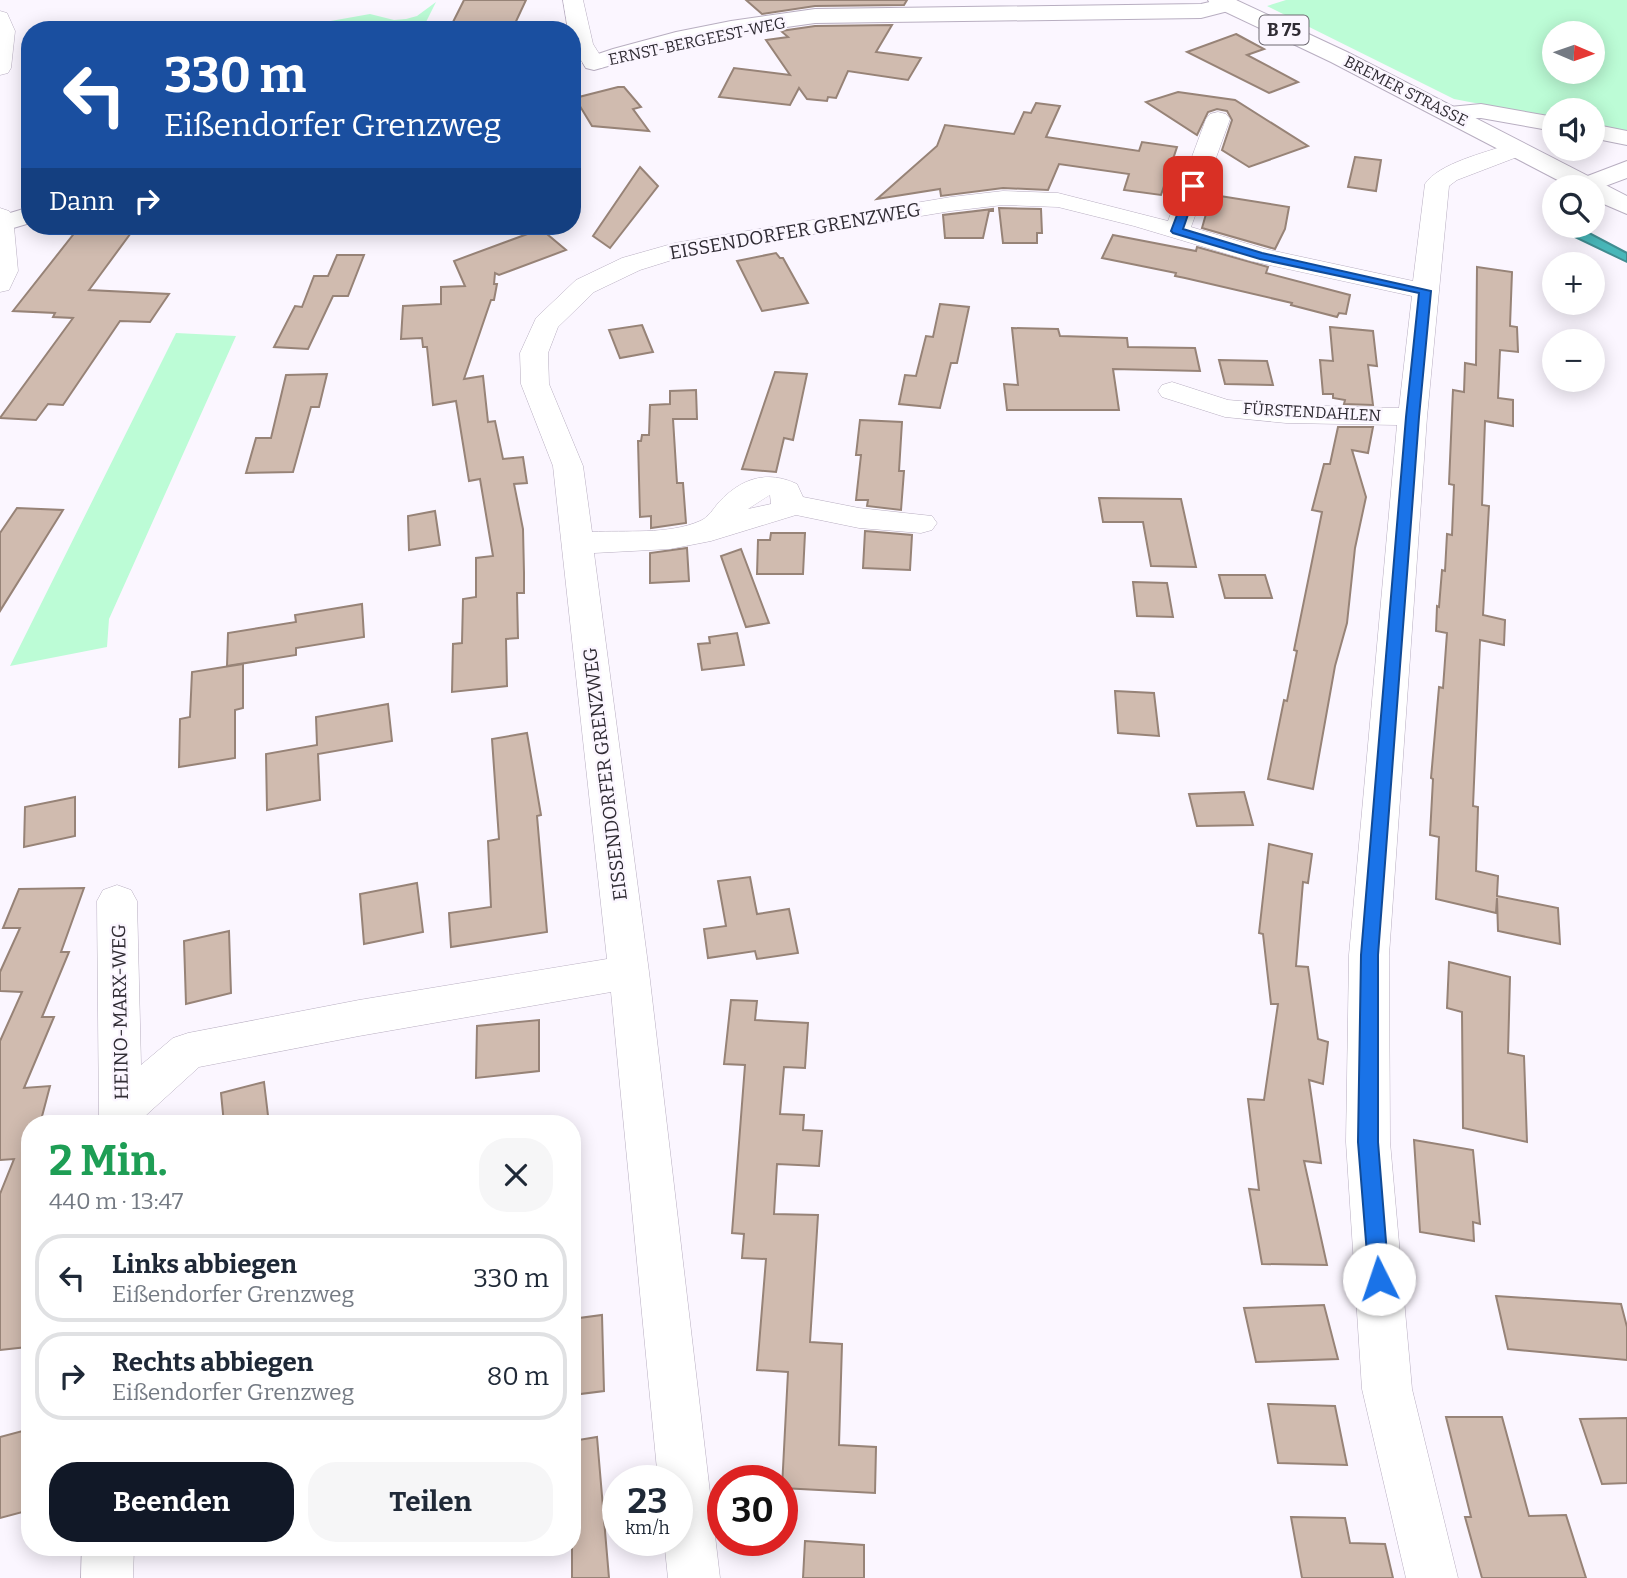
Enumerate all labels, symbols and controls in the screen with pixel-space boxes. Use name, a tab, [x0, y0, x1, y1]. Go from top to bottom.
street label: ERNST-BERGEEST-WEG	[607, 13, 788, 69]
road number: B 75	[1260, 15, 1308, 44]
north arrow	[1542, 21, 1605, 84]
map controls	[1542, 21, 1605, 392]
text: 330 m	[164, 46, 306, 105]
icon: left	[49, 49, 140, 140]
street label: BREMER STRASSE	[1341, 52, 1471, 130]
button: sound	[1542, 98, 1605, 161]
text: Eißendorfer Grenzweg	[164, 106, 501, 144]
pin	[1163, 156, 1223, 216]
icon: arrive	[1174, 167, 1212, 205]
button: search	[1542, 175, 1605, 238]
icon: right	[128, 182, 166, 220]
text: Dann	[49, 186, 114, 217]
street label: EISSENDORFER GRENZWEG	[668, 198, 922, 264]
button: +	[1542, 252, 1605, 315]
button: −	[1542, 329, 1605, 392]
street label: FÜRSTENDAHLEN	[1242, 399, 1382, 425]
street label: EISSENDORFER GRENZWEG	[578, 646, 632, 902]
street label: HEINO-MARX-WEG	[107, 924, 133, 1100]
text: 2 Min.	[49, 1136, 168, 1186]
button: close	[479, 1138, 553, 1212]
text: 440 m · 13:47	[49, 1187, 183, 1215]
position arrow	[1342, 1242, 1416, 1316]
text: Links abbiegen	[112, 1249, 297, 1280]
icon: left	[53, 1259, 91, 1297]
text: 330 m	[473, 1263, 549, 1294]
text: Eißendorfer Grenzweg	[112, 1280, 354, 1308]
text: Rechts abbiegen	[112, 1347, 314, 1378]
icon: right	[53, 1357, 91, 1395]
text: 80 m	[487, 1361, 549, 1392]
text: Eißendorfer Grenzweg	[112, 1378, 354, 1406]
button: Beenden	[49, 1462, 294, 1542]
button: Teilen	[308, 1462, 553, 1542]
speed limit sign: 30	[707, 1465, 798, 1556]
text: 23	[628, 1480, 667, 1522]
text: km/h	[625, 1517, 670, 1539]

